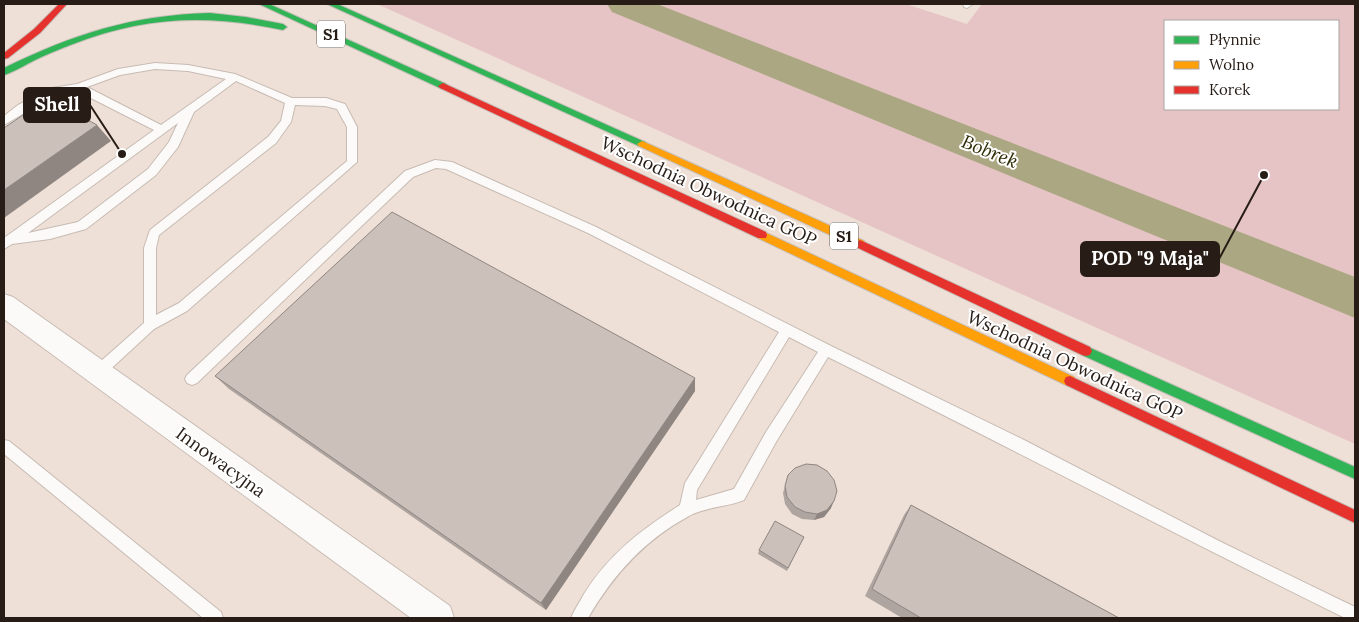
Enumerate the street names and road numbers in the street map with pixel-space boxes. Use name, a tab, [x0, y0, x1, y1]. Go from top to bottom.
road number: S1	[317, 20, 345, 48]
street label: Wschodnia Obwodnica GOP	[597, 131, 821, 251]
road number: S1	[830, 222, 858, 250]
street label: Wschodnia Obwodnica GOP	[963, 305, 1187, 425]
street label: Innowacyjna	[172, 422, 270, 502]

